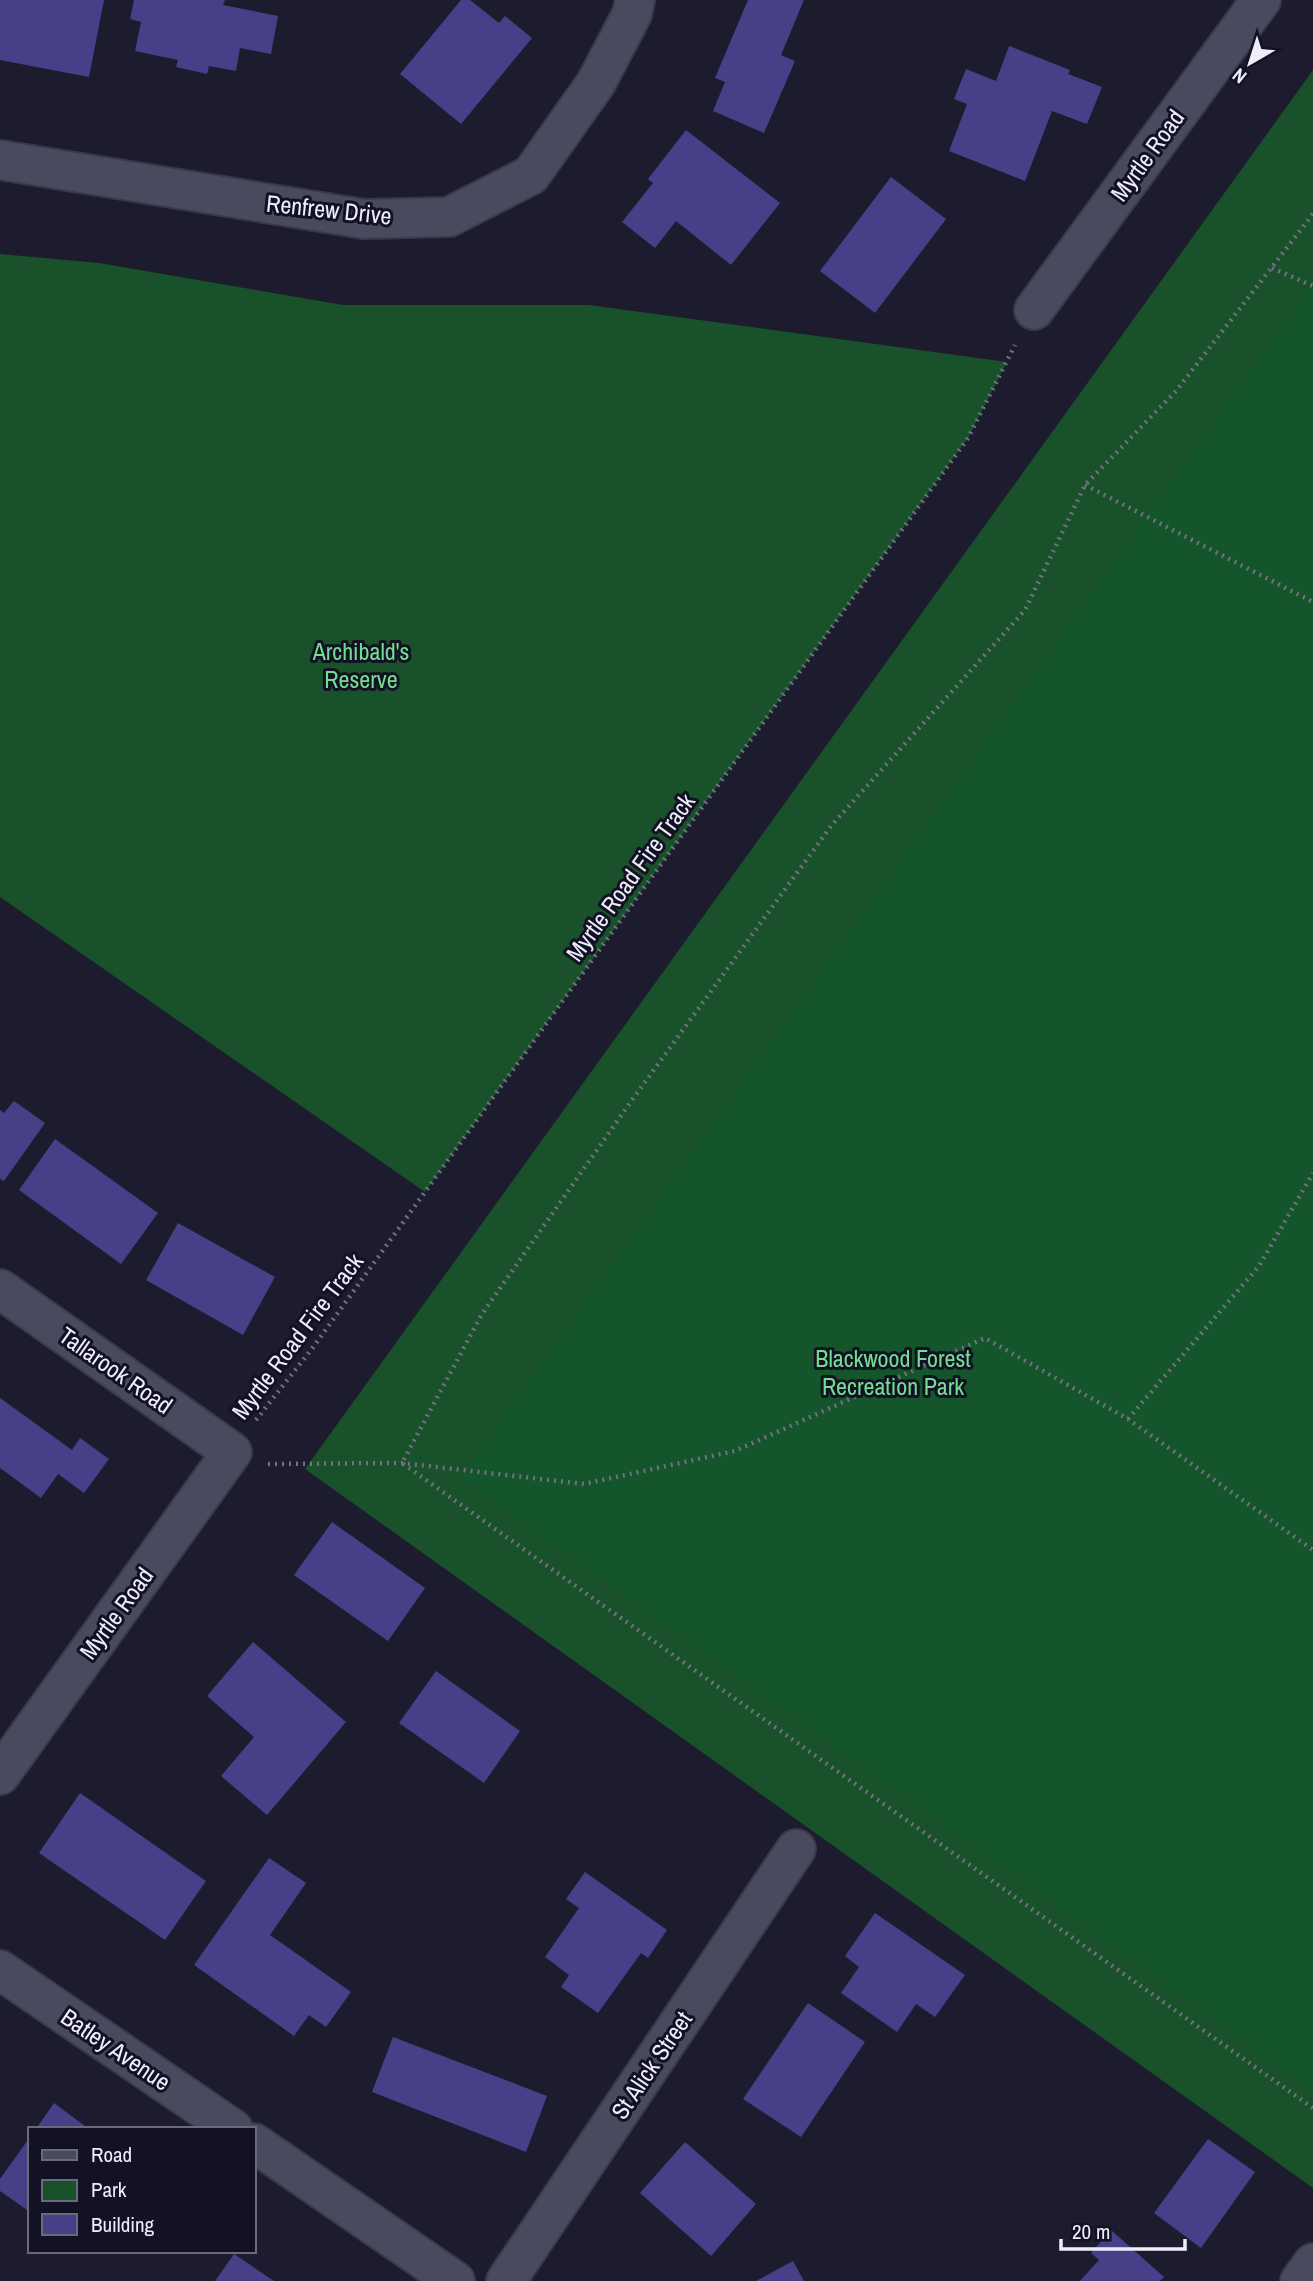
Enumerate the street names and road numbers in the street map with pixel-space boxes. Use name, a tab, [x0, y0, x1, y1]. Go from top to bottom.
street label: Myrtle Road	[1103, 103, 1191, 207]
street label: Renfrew Drive	[265, 187, 393, 231]
street label: Myrtle Road Fire Track	[558, 787, 702, 967]
street label: Myrtle Road Fire Track	[224, 1246, 370, 1426]
street label: Tallarook Road	[53, 1319, 179, 1421]
street label: Myrtle Road	[72, 1561, 160, 1665]
street label: Batley Avenue	[55, 2001, 177, 2097]
street label: St Alick Street	[603, 2004, 699, 2125]

